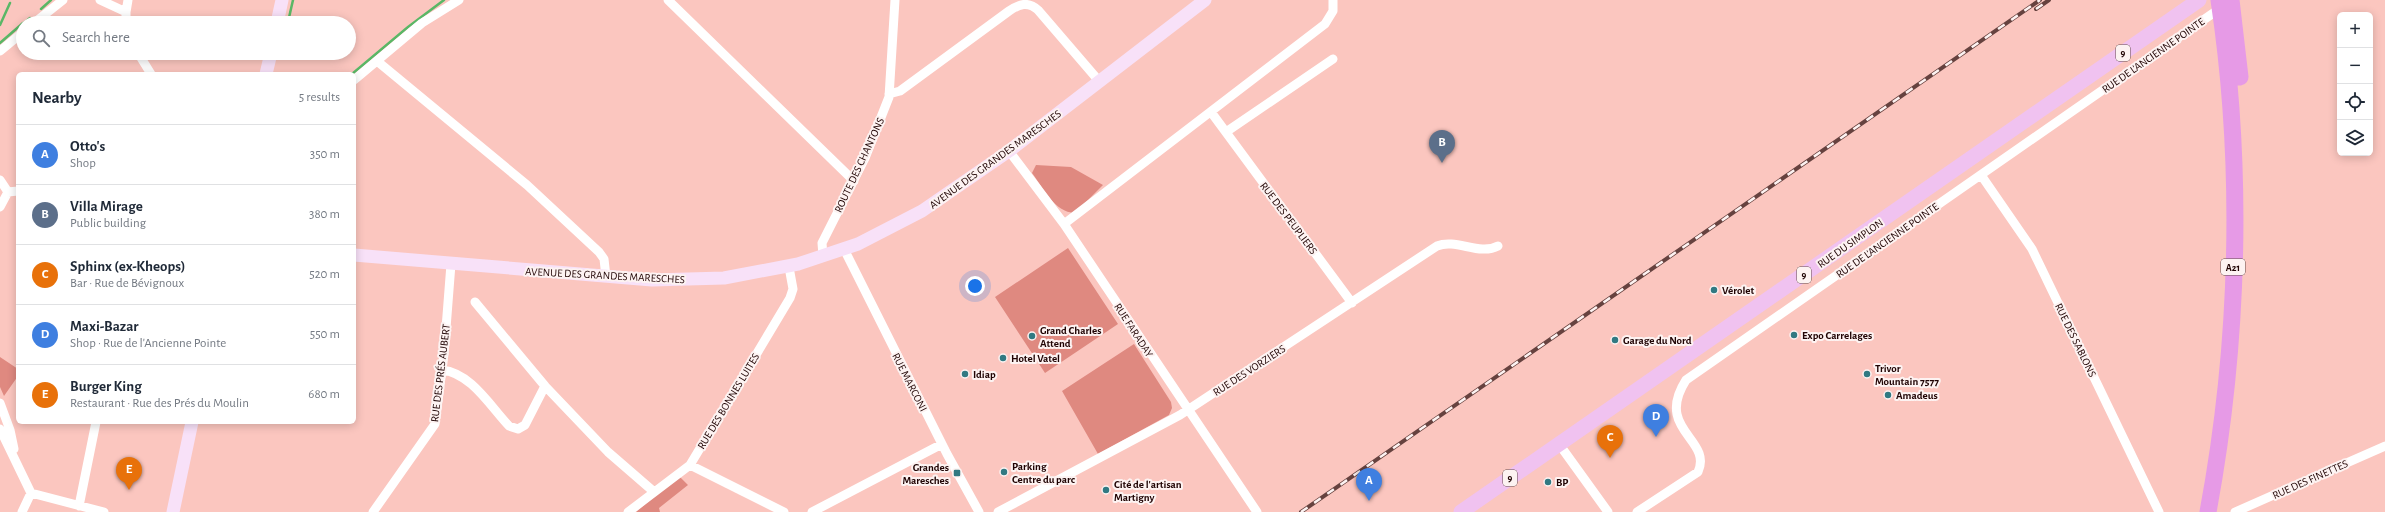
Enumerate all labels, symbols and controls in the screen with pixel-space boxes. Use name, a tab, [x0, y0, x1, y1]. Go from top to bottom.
map controls	[2337, 12, 2373, 156]
button: +	[2337, 12, 2373, 48]
street label: RUE DE L'ANCIENNE POINTE	[2100, 15, 2207, 95]
search box	[16, 16, 356, 60]
icon: search	[30, 27, 52, 49]
text: Search here	[62, 30, 130, 45]
road number: 9	[2116, 45, 2130, 61]
button: −	[2337, 48, 2373, 84]
button: locate	[2337, 84, 2373, 120]
text: Nearby	[32, 89, 82, 106]
text: 5 results	[299, 91, 340, 104]
street label: AVENUE DES GRANDES MARESCHES	[927, 108, 1063, 211]
street label: ROUTE DES CHANTONS	[833, 116, 886, 214]
button: layers	[2337, 120, 2373, 156]
pin: B	[1429, 130, 1455, 163]
text: Otto's	[70, 139, 105, 154]
text: A	[41, 148, 49, 161]
text: 350 m	[310, 148, 340, 161]
text: Shop	[70, 157, 96, 170]
street label: RUE DES PEUPLIERS	[1258, 180, 1319, 256]
text: Villa Mirage	[70, 199, 143, 214]
street label: RUE DE L'ANCIENNE POINTE	[1834, 200, 1941, 280]
text: B	[41, 208, 49, 221]
text: 380 m	[309, 208, 340, 221]
text: Public building	[70, 217, 146, 230]
street label: RUE DU SIMPLON	[1816, 217, 1885, 270]
text: Sphinx (ex-Kheops)	[70, 259, 186, 274]
road number: A21	[2221, 259, 2245, 275]
street label: AVENUE DES GRANDES MARESCHES	[525, 266, 685, 285]
road number: 9	[1797, 267, 1811, 283]
text: C	[42, 268, 48, 281]
text: 520 m	[309, 268, 340, 281]
your location	[965, 276, 985, 296]
text: Bar · Rue de Bévignoux	[70, 277, 184, 290]
marker: Vérolet	[1709, 285, 1719, 295]
place label: Vérolet	[1722, 285, 1754, 296]
street label: RUE FARADAY	[1112, 301, 1155, 359]
street label: RUE DES SABLONS	[2053, 302, 2098, 379]
text: Maxi-Bazar	[70, 319, 139, 334]
street label: RUE DES PRÉS AUBERT	[428, 323, 452, 423]
place label: Grand Charles Attend	[1040, 325, 1101, 349]
text: D	[41, 328, 49, 341]
text: 550 m	[310, 328, 340, 341]
marker: Expo Carrelages	[1789, 330, 1799, 340]
place label: Expo Carrelages	[1802, 330, 1872, 341]
marker: Grand Charles Attend	[1027, 331, 1037, 341]
marker: Garage du Nord	[1610, 335, 1620, 345]
place label: Garage du Nord	[1623, 335, 1692, 346]
text: Shop · Rue de l'Ancienne Pointe	[70, 337, 226, 350]
street label: RUE DES VORZIERS	[1211, 343, 1287, 398]
street label: RUE DES BONNES LUITES	[695, 351, 761, 451]
street label: RUE MARCONI	[890, 351, 929, 413]
marker: Hotel Vatel	[998, 353, 1008, 363]
place label: Hotel Vatel	[1011, 353, 1060, 364]
place label: Trivor Mountain 7577	[1875, 363, 1939, 387]
marker: Idiap	[960, 369, 970, 379]
place label: Idiap	[973, 369, 996, 380]
marker: Trivor Mountain 7577	[1862, 369, 1872, 379]
text: Burger King	[70, 379, 142, 394]
text: E	[42, 388, 48, 401]
text: 680 m	[308, 388, 340, 401]
marker: Amadeus	[1883, 390, 1893, 400]
place label: Amadeus	[1896, 390, 1938, 401]
text: Restaurant · Rue des Prés du Moulin	[70, 397, 249, 410]
pin: D	[1643, 404, 1669, 437]
pin: C	[1597, 425, 1623, 458]
pin: E	[116, 457, 142, 490]
street label: RUE DES FINETTES	[2271, 458, 2349, 501]
place label: Parking Centre du parc	[1012, 461, 1076, 485]
place label: Grandes Maresches	[902, 462, 949, 486]
marker: Parking Centre du parc	[999, 467, 1009, 477]
marker: Grandes Maresches	[952, 468, 962, 478]
pin: A	[1356, 468, 1382, 501]
road number: 9	[1503, 470, 1517, 486]
marker: BP	[1543, 477, 1553, 487]
place label: BP	[1556, 477, 1568, 488]
place label: Cité de l'artisan Martigny	[1114, 479, 1182, 503]
marker: Cité de l'artisan Martigny	[1101, 485, 1111, 495]

